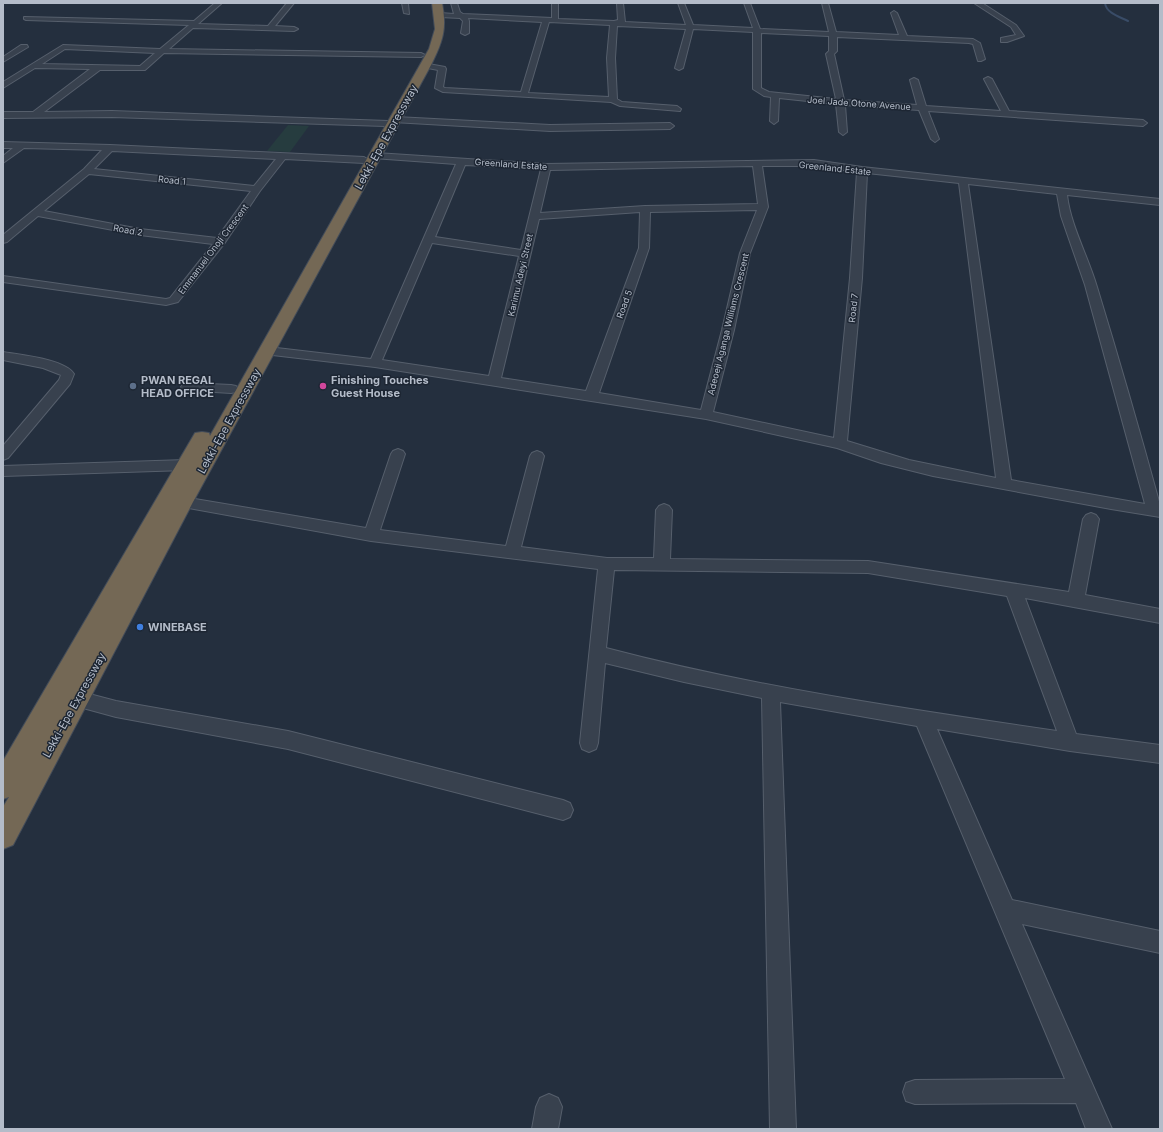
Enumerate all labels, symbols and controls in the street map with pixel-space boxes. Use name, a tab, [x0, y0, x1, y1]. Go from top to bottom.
street label: Lekki-Epe Expressway	[351, 82, 421, 192]
street label: Joel Jade Otone Avenue	[807, 94, 911, 112]
street label: Greenland Estate	[474, 156, 548, 172]
street label: Greenland Estate	[798, 159, 872, 177]
street label: Road 1	[158, 173, 186, 187]
street label: Emmanuel Onoji Crescent	[176, 202, 250, 296]
street label: Road 2	[112, 222, 144, 238]
street label: Karimu Adeyi Street	[505, 233, 535, 317]
street label: Adeoeji Aganga Williams Crescent	[705, 252, 751, 396]
street label: Road 5	[614, 288, 634, 320]
street label: Road 7	[846, 293, 860, 323]
street label: Lekki-Epe Expressway	[194, 366, 264, 476]
place label: PWAN REGAL HEAD OFFICE	[141, 373, 214, 400]
place label: Finishing Touches Guest House	[331, 373, 429, 400]
marker: PWAN REGAL HEAD OFFICE	[128, 381, 138, 391]
marker: Finishing Touches Guest House	[318, 381, 328, 391]
place label: WINEBASE	[148, 620, 207, 634]
marker: WINEBASE	[135, 622, 145, 632]
street label: Lekki-Epe Expressway	[39, 650, 109, 760]

